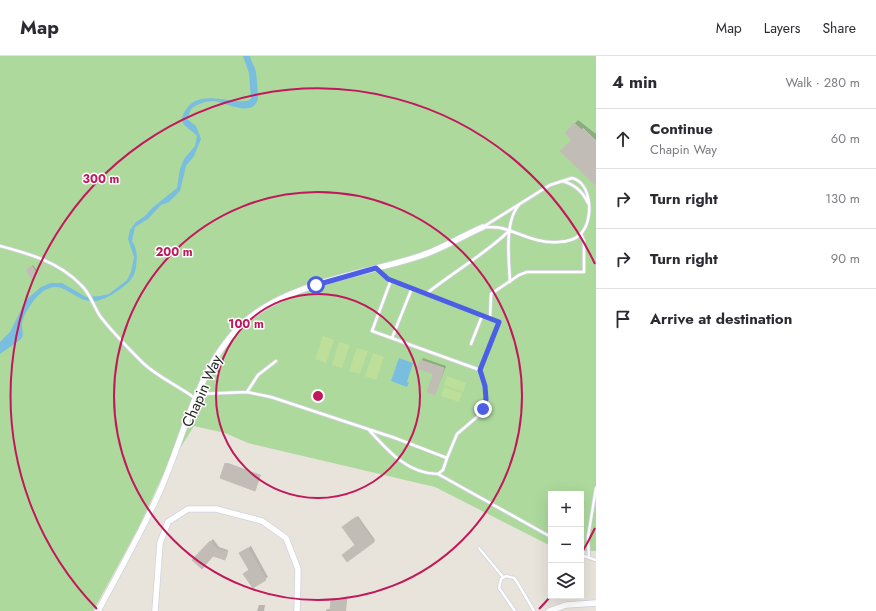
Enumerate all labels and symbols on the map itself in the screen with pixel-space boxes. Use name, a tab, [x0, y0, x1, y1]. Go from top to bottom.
text: 300 m	[83, 170, 120, 188]
text: 200 m	[155, 243, 193, 261]
route start	[307, 276, 325, 294]
text: 100 m	[228, 315, 264, 333]
street label: Chapin Way	[176, 351, 228, 431]
centre of rings	[311, 389, 325, 403]
route end	[474, 400, 492, 418]

